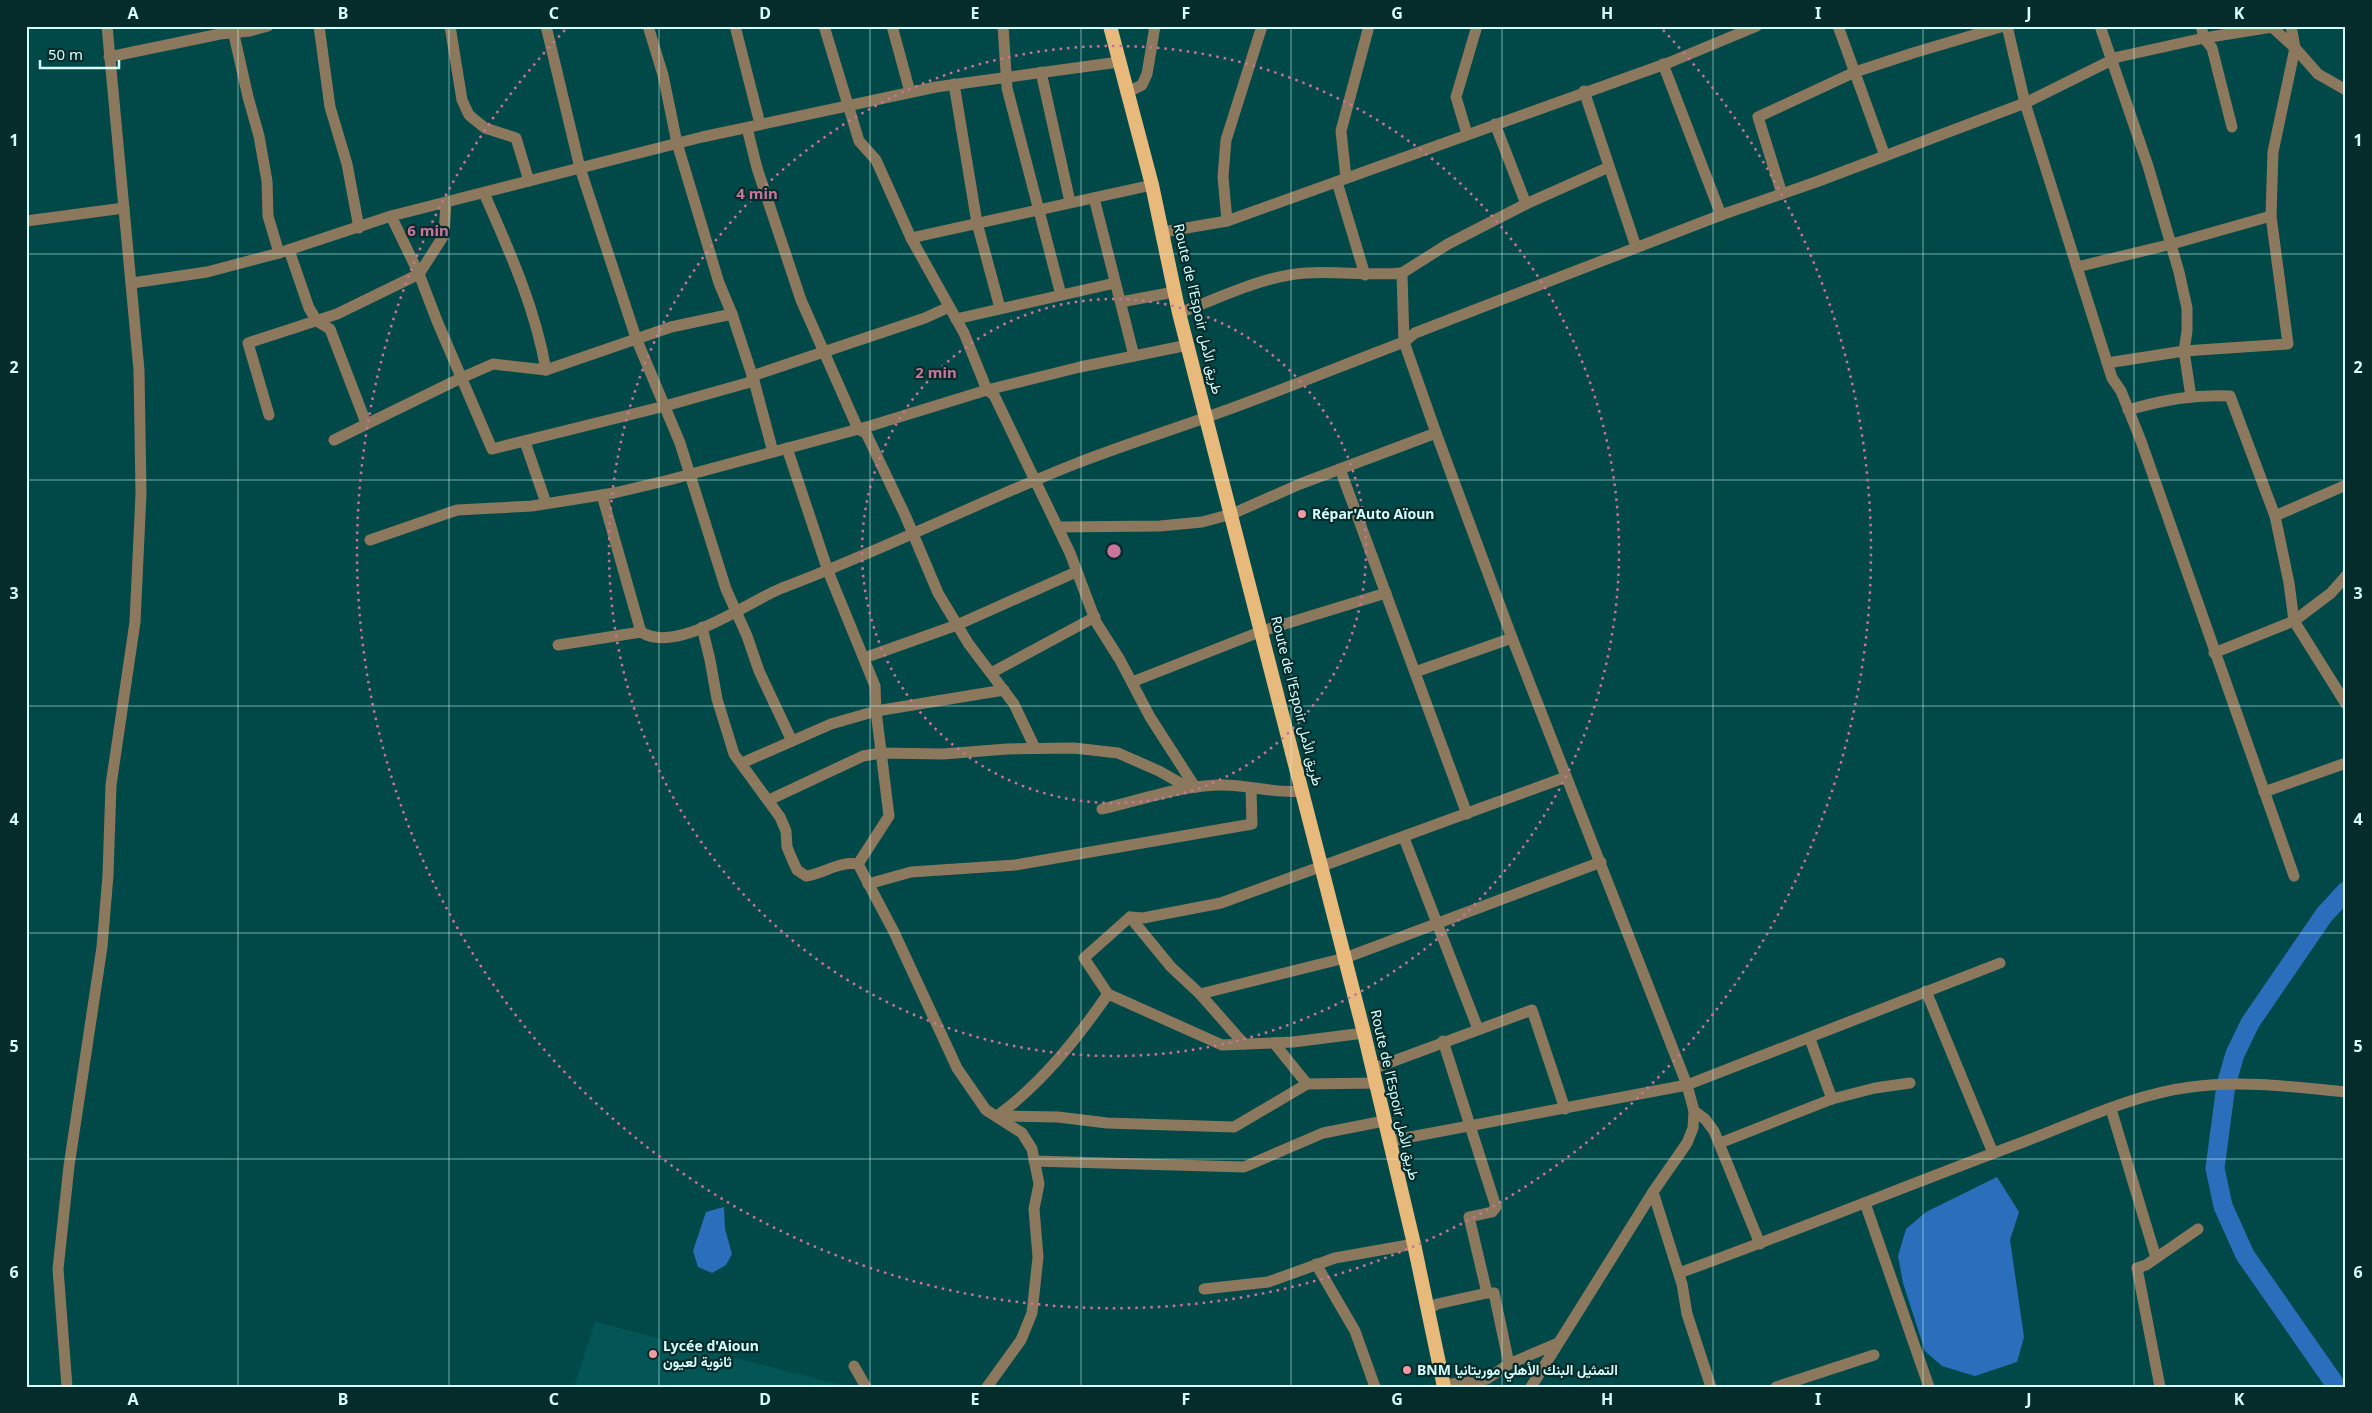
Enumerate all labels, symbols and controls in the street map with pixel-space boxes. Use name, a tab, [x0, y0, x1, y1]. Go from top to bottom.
text: A	[127, 2, 139, 24]
text: B	[338, 2, 348, 24]
text: C	[549, 2, 559, 24]
text: D	[759, 2, 771, 24]
text: E	[971, 2, 980, 24]
text: F	[1182, 2, 1190, 24]
text: G	[1391, 2, 1403, 24]
text: H	[1601, 2, 1613, 24]
text: I	[1815, 2, 1821, 24]
text: J	[2024, 2, 2032, 24]
text: K	[2234, 2, 2245, 24]
scale bar	[40, 38, 119, 70]
text: 50 m	[48, 44, 83, 64]
text: 1	[9, 129, 19, 151]
text: 1	[2353, 129, 2363, 151]
text: 4 min	[736, 183, 778, 203]
text: 6 min	[407, 220, 449, 240]
street label: Route de l’Espoir طريق الأمل	[1170, 222, 1227, 396]
text: 2	[9, 356, 19, 378]
text: 2	[2353, 356, 2363, 378]
text: 2 min	[915, 362, 957, 382]
place label: Répar'Auto Aïoun	[1312, 504, 1434, 523]
marker: Répar'Auto Aïoun	[1296, 508, 1308, 520]
centre of rings	[1105, 542, 1123, 560]
text: 3	[9, 582, 19, 604]
text: 3	[2353, 582, 2363, 604]
street label: Route de l’Espoir طريق الأمل	[1267, 614, 1328, 788]
text: 4	[9, 808, 19, 830]
text: 4	[2353, 808, 2363, 830]
street label: Route de l’Espoir طريق الأمل	[1367, 1008, 1424, 1182]
text: 5	[9, 1035, 19, 1057]
text: 5	[2353, 1035, 2363, 1057]
text: 6	[9, 1261, 19, 1283]
text: 6	[2353, 1261, 2363, 1283]
place label: Lycée d'Aioun ثانوية لعيون	[663, 1336, 759, 1371]
marker: Lycée d'Aioun ثانوية لعيون	[647, 1348, 659, 1360]
place label: BNM التمثيل البنك الأهلي موريتانيا	[1417, 1360, 1618, 1382]
marker: BNM التمثيل البنك الأهلي موريتانيا	[1401, 1364, 1413, 1376]
text: A	[127, 1388, 139, 1410]
text: B	[338, 1388, 348, 1410]
text: C	[549, 1388, 559, 1410]
text: D	[759, 1388, 771, 1410]
text: E	[971, 1388, 980, 1410]
text: F	[1182, 1388, 1190, 1410]
text: G	[1391, 1388, 1403, 1410]
text: H	[1601, 1388, 1613, 1410]
text: I	[1815, 1388, 1821, 1410]
text: J	[2024, 1388, 2032, 1410]
text: K	[2234, 1388, 2245, 1410]

